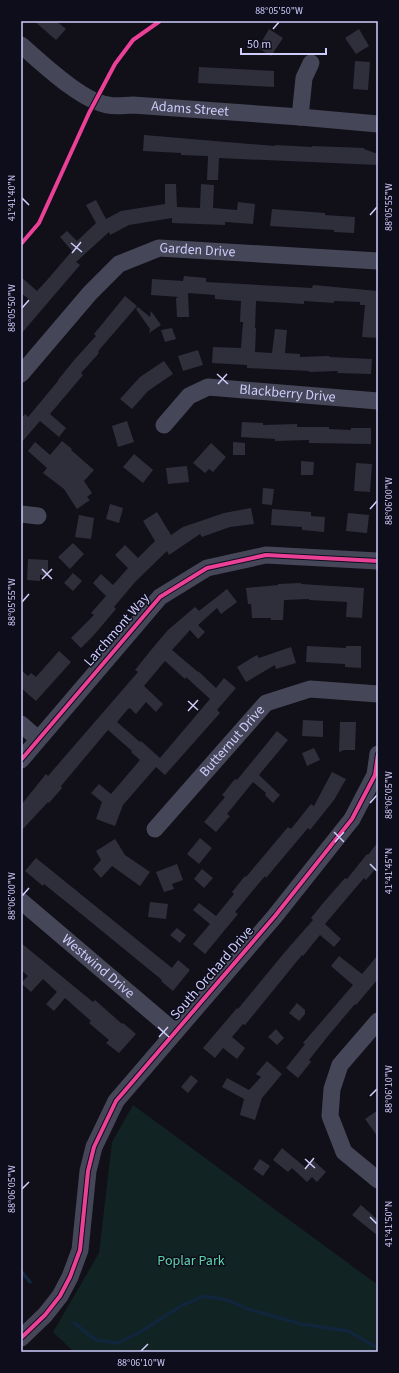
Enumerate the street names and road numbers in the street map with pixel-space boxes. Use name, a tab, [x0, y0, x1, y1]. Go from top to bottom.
street label: Adams Street	[150, 96, 230, 122]
street label: Garden Drive	[159, 238, 236, 263]
street label: Blackberry Drive	[238, 380, 336, 407]
street label: Larchmont Way	[79, 589, 155, 671]
street label: Butternut Drive	[195, 701, 270, 782]
street label: South Orchard Drive	[166, 922, 258, 1024]
street label: Westwind Drive	[57, 930, 139, 1003]

